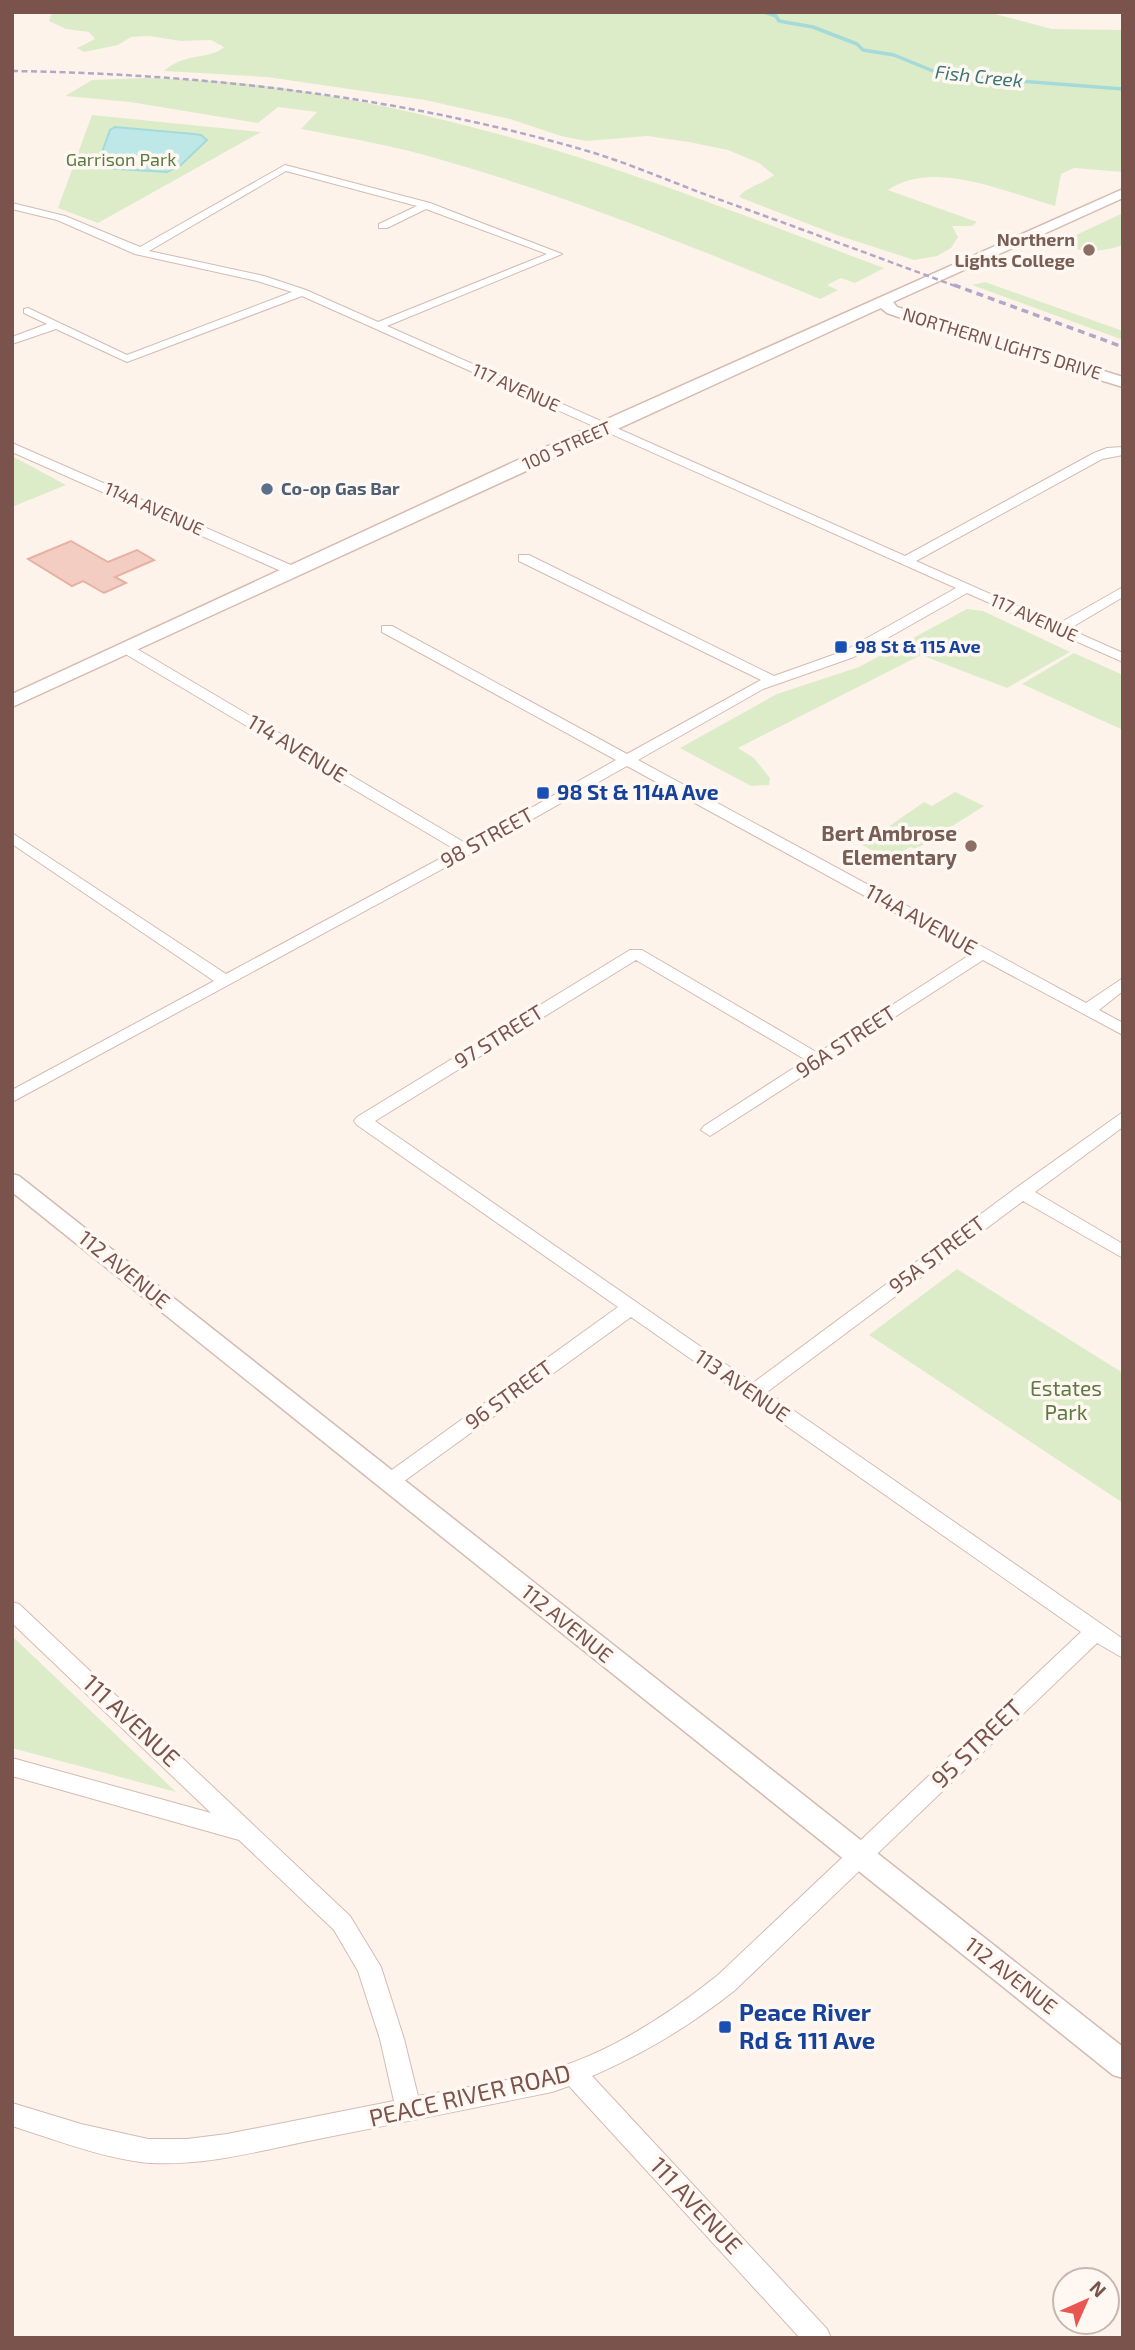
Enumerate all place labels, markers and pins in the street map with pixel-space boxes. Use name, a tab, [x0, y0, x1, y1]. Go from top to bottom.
place label: Northern Lights College	[955, 228, 1075, 271]
marker: Northern Lights College	[1081, 242, 1097, 258]
place label: Co-op Gas Bar	[281, 477, 400, 499]
marker: Co-op Gas Bar	[259, 481, 275, 497]
place label: 98 St & 115 Ave	[855, 635, 981, 657]
marker: 98 St & 115 Ave	[833, 639, 849, 655]
place label: 98 St & 114A Ave	[557, 779, 719, 804]
marker: 98 St & 114A Ave	[535, 785, 551, 801]
place label: Bert Ambrose Elementary	[821, 820, 957, 870]
marker: Bert Ambrose Elementary	[963, 838, 979, 854]
place label: Peace River Rd & 111 Ave	[739, 1997, 875, 2054]
marker: Peace River Rd & 111 Ave	[717, 2019, 733, 2035]

